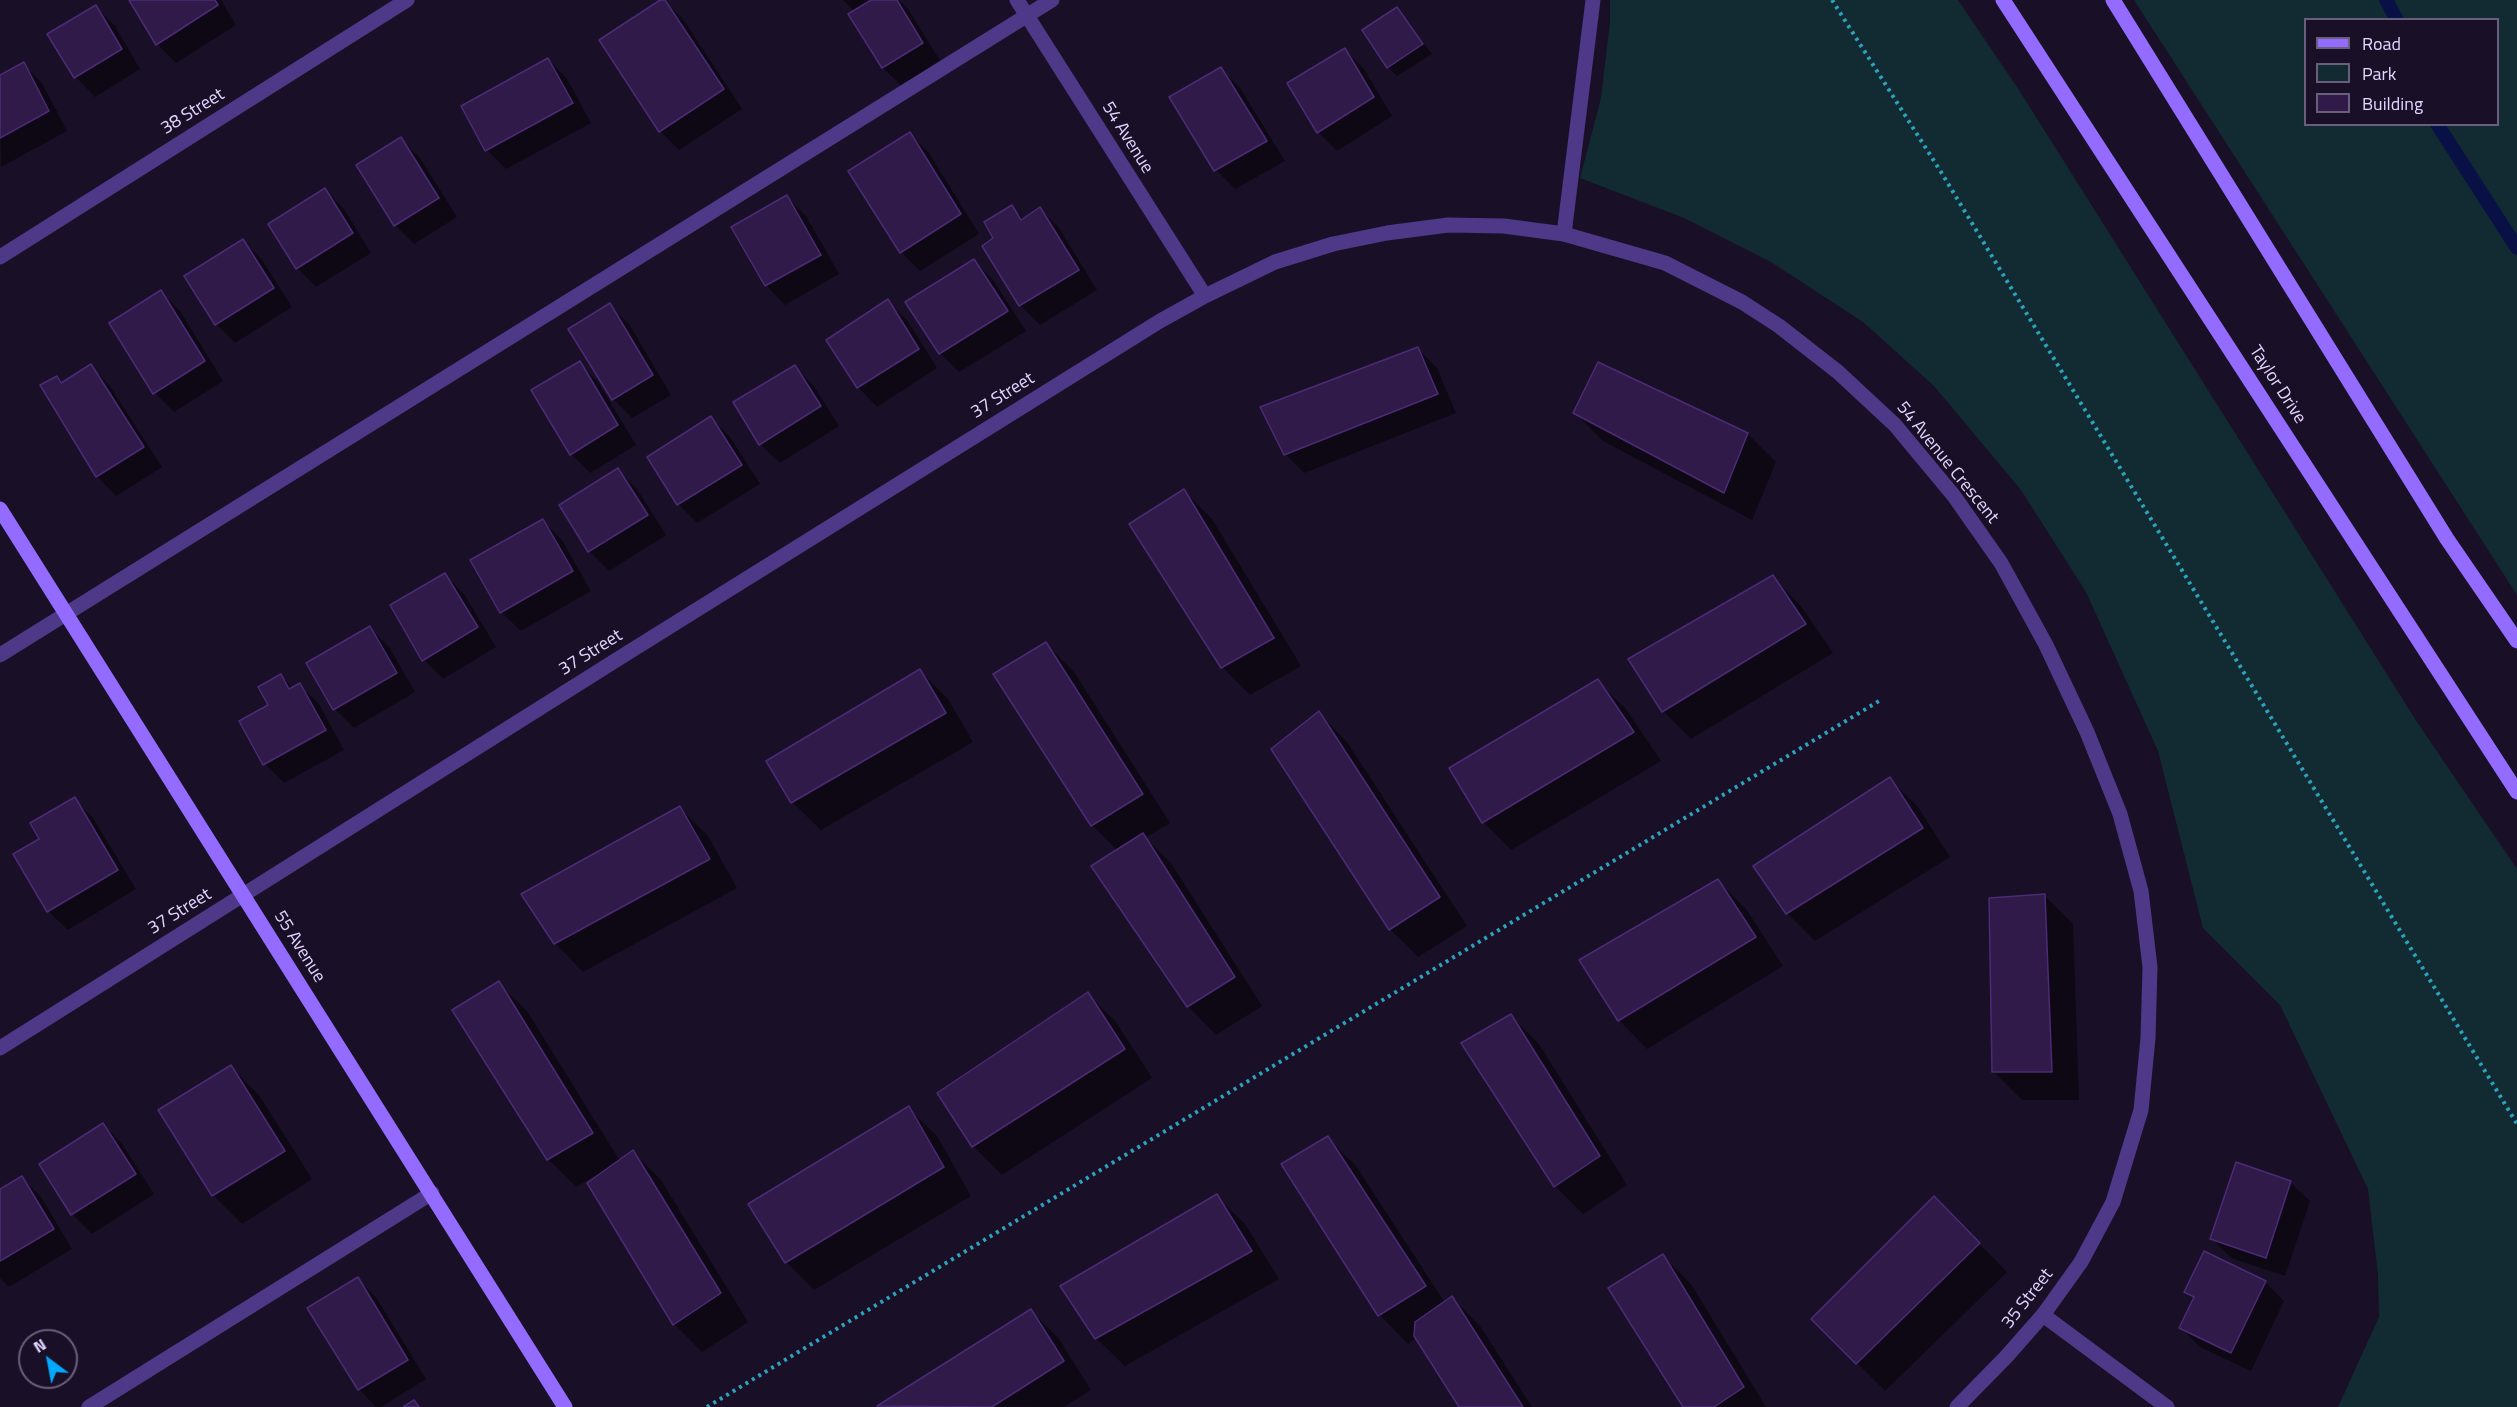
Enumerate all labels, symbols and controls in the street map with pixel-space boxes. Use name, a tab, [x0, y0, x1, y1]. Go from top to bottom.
legend	[2304, 18, 2499, 126]
text: Road	[2362, 30, 2401, 57]
text: Park	[2362, 60, 2396, 87]
street label: 38 Street	[157, 84, 229, 140]
text: Building	[2362, 90, 2423, 117]
street label: 54 Avenue	[1097, 98, 1157, 178]
street label: Taylor Drive	[2244, 342, 2310, 428]
street label: 37 Street	[967, 368, 1039, 424]
street label: 54 Avenue Crescent	[1891, 398, 2003, 528]
street label: 37 Street	[555, 625, 627, 681]
street label: 37 Street	[144, 884, 216, 940]
street label: 55 Avenue	[269, 907, 329, 987]
street label: 35 Street	[1998, 1265, 2058, 1333]
north arrow	[18, 1329, 78, 1389]
text: N	[28, 1332, 51, 1359]

